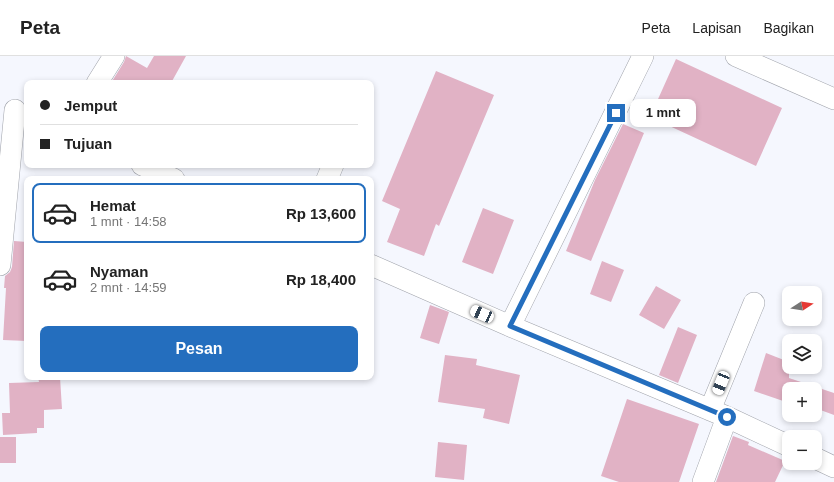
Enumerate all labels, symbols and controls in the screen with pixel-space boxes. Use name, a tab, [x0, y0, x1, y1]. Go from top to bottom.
text: Peta	[20, 17, 60, 38]
text: Peta	[642, 20, 670, 36]
text: Lapisan	[692, 20, 741, 36]
text: Bagikan	[763, 20, 814, 36]
text: Jemput	[64, 97, 117, 114]
callout: 1 mnt	[630, 99, 696, 127]
route end	[607, 104, 625, 122]
text: 1 mnt	[646, 105, 680, 120]
text: Tujuan	[64, 135, 112, 152]
icon: car	[42, 195, 78, 231]
text: Hemat	[90, 197, 136, 214]
text: Rp 13,600	[286, 205, 356, 222]
text: 1 mnt · 14:58	[90, 214, 167, 229]
icon: car	[42, 261, 78, 297]
text: Nyaman	[90, 263, 148, 280]
text: Rp 18,400	[286, 271, 356, 288]
text: 2 mnt · 14:59	[90, 280, 167, 295]
north arrow	[782, 286, 822, 326]
map controls	[782, 286, 822, 470]
car	[469, 304, 495, 324]
button: Pesan	[40, 326, 358, 372]
button: layers	[782, 334, 822, 374]
car	[711, 370, 731, 396]
button: +	[782, 382, 822, 422]
route start	[718, 408, 736, 426]
button: −	[782, 430, 822, 470]

